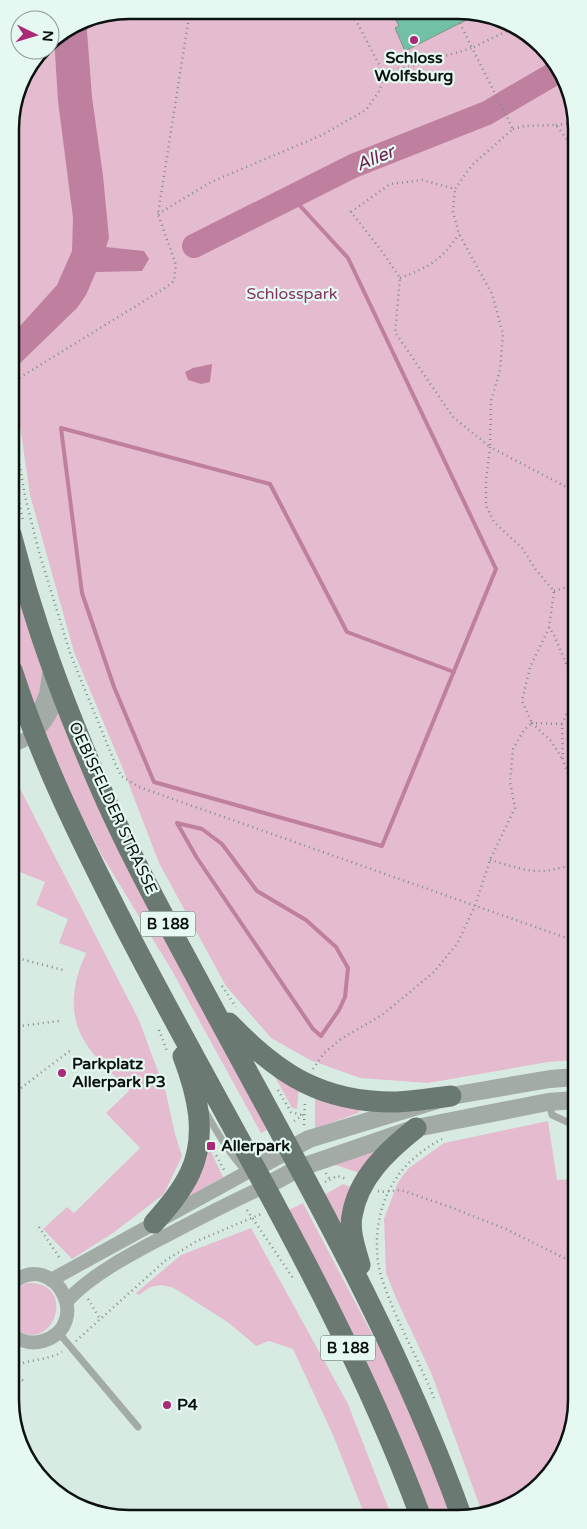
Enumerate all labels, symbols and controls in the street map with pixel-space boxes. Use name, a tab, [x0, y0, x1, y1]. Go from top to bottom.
north arrow	[10, 10, 60, 60]
text: N	[38, 30, 56, 42]
marker: Schloss Wolfsburg	[408, 34, 420, 46]
place label: Schloss Wolfsburg	[375, 48, 453, 86]
water label: Aller	[353, 140, 399, 176]
park label: Schlosspark	[246, 284, 338, 304]
street label: OEBISFELDER STRASSE	[64, 719, 162, 897]
road number: B 188	[140, 912, 196, 936]
place label: Parkplatz Allerpark P3	[72, 1054, 166, 1092]
marker: Parkplatz Allerpark P3	[56, 1067, 68, 1079]
place label: Allerpark	[221, 1136, 290, 1156]
marker: Allerpark	[205, 1140, 217, 1152]
road number: B 188	[320, 1336, 376, 1360]
place label: P4	[177, 1395, 198, 1415]
marker: P4	[161, 1399, 173, 1411]

